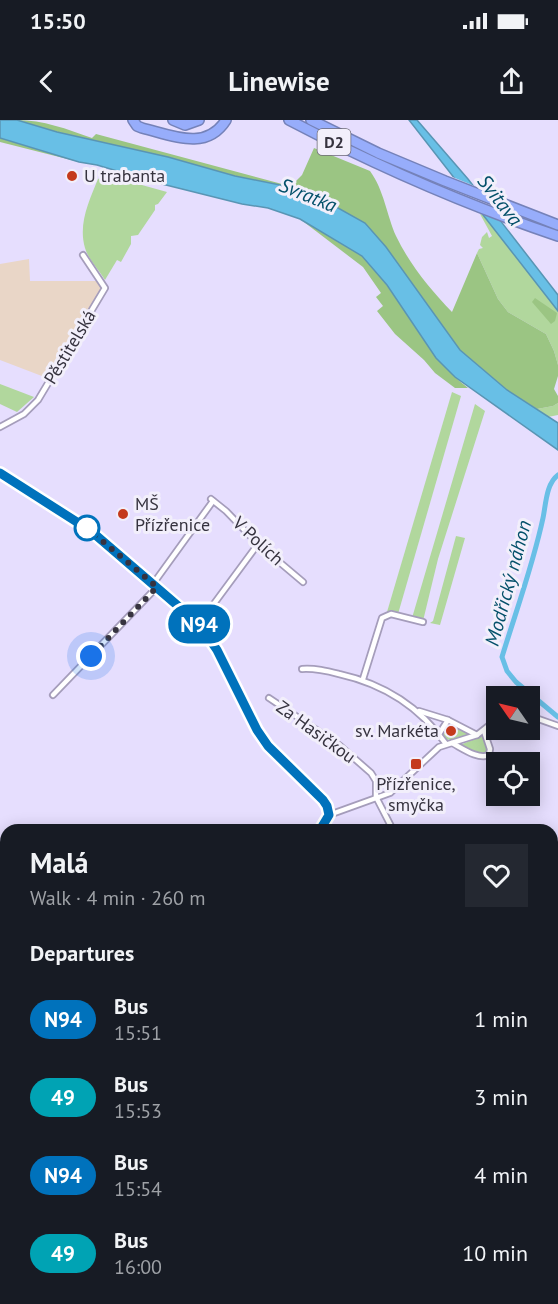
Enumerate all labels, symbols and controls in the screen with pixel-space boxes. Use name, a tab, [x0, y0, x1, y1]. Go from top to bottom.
text: 15:50	[30, 7, 86, 35]
text: Linewise	[228, 64, 330, 98]
icon: back	[30, 65, 63, 98]
icon: share	[495, 65, 528, 98]
road number: D2	[318, 129, 350, 155]
place label: U trabanta	[84, 164, 165, 187]
marker: U trabanta	[65, 169, 79, 183]
water label: Svitava	[472, 169, 528, 231]
water label: Svratka	[275, 172, 341, 218]
street label: Pěstitelská	[38, 305, 101, 388]
place label: MŠ Přízřenice	[135, 492, 210, 536]
marker: MŠ Přízřenice	[116, 507, 130, 521]
street label: V Polích	[227, 511, 289, 570]
unlabelled marker	[74, 515, 100, 541]
water label: Modřický náhon	[479, 517, 537, 649]
line badge: N94	[164, 604, 234, 644]
text: N94	[180, 611, 218, 638]
your location	[76, 641, 106, 671]
north arrow	[486, 686, 540, 740]
map controls	[486, 686, 540, 806]
street label: Za Hasičkou	[272, 695, 360, 768]
place label: sv. Markéta	[355, 719, 439, 742]
marker: sv. Markéta	[444, 724, 458, 738]
button: locate	[486, 752, 540, 806]
marker: Přízřenice, smyčka	[409, 757, 423, 771]
place label: Přízřenice, smyčka	[376, 772, 456, 816]
text: Malá	[30, 844, 88, 881]
button: heart	[465, 844, 528, 907]
text: Walk · 4 min · 260 m	[30, 885, 206, 911]
text: Departures	[30, 939, 134, 967]
text: Bus	[114, 992, 148, 1020]
text: 1 min	[474, 1005, 528, 1033]
text: N94	[44, 1006, 82, 1033]
text: 15:51	[114, 1020, 162, 1046]
text: Bus	[114, 1070, 148, 1098]
text: 3 min	[474, 1083, 528, 1111]
text: 49	[51, 1084, 75, 1111]
text: 15:53	[114, 1098, 162, 1124]
text: Bus	[114, 1148, 148, 1176]
text: 4 min	[474, 1161, 528, 1189]
text: N94	[44, 1162, 82, 1189]
text: 15:54	[114, 1176, 162, 1202]
text: Bus	[114, 1226, 148, 1254]
text: 10 min	[462, 1239, 528, 1267]
text: 49	[51, 1240, 75, 1267]
text: 16:00	[114, 1254, 162, 1280]

